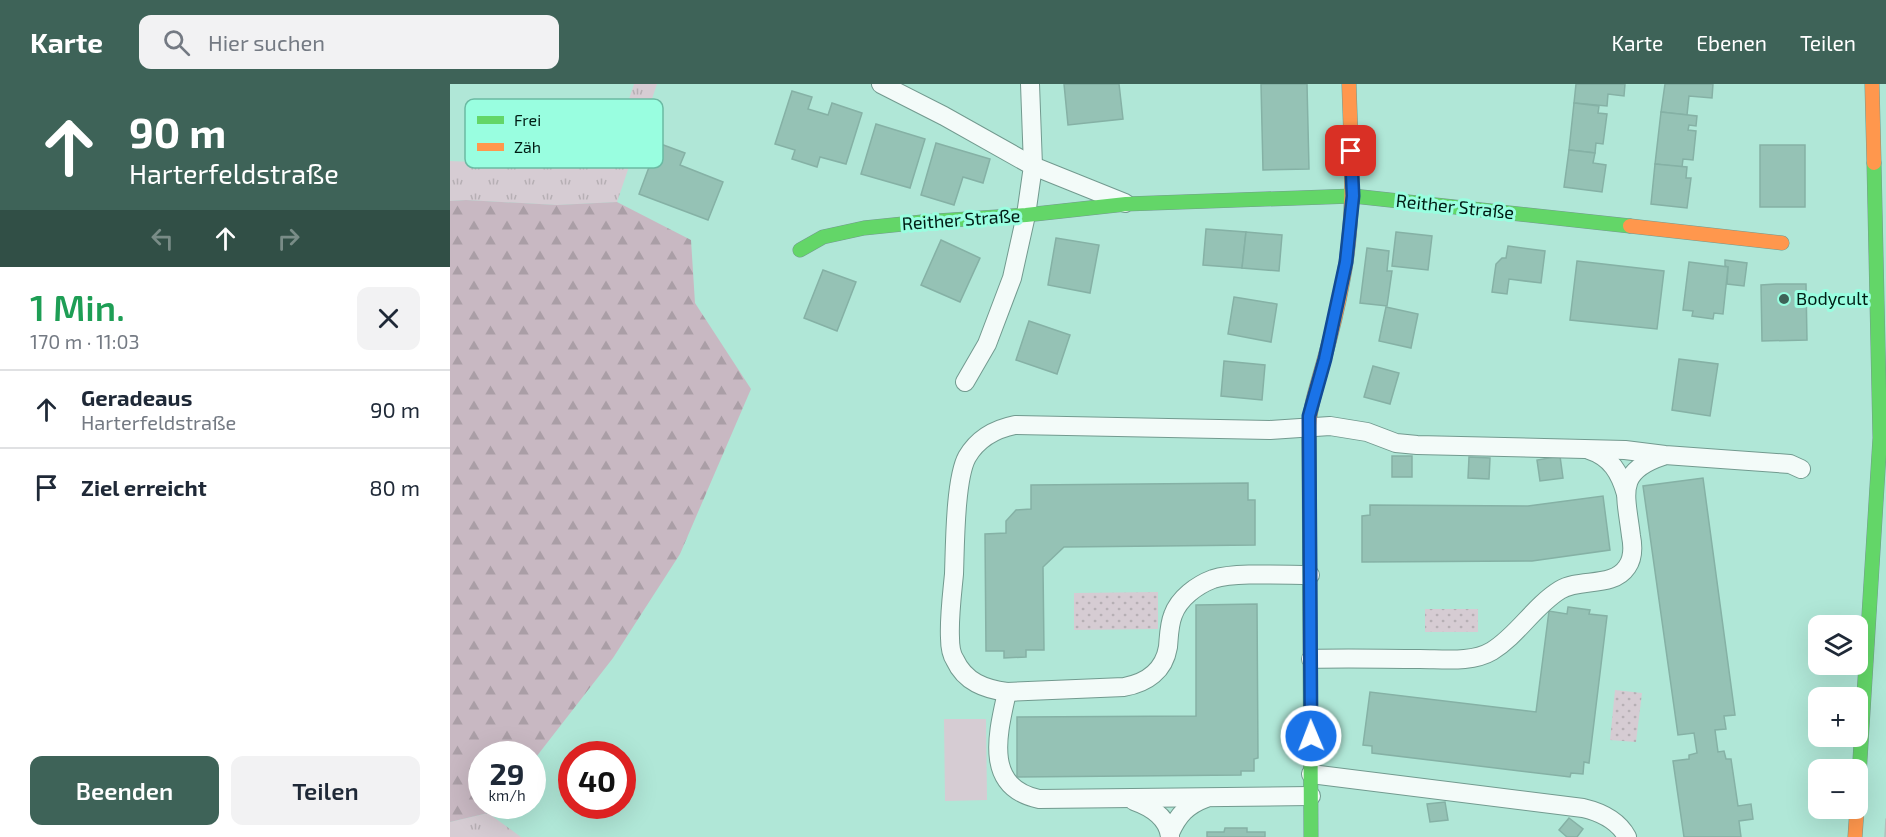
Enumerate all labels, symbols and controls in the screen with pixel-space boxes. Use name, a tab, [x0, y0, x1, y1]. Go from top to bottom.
search box	[139, 15, 559, 69]
text: Karte	[30, 25, 103, 59]
icon: search	[160, 26, 193, 59]
text: Hier suchen	[208, 29, 325, 55]
text: Karte	[1612, 30, 1663, 55]
text: Ebenen	[1696, 30, 1767, 55]
text: Teilen	[1800, 30, 1856, 55]
legend	[465, 99, 663, 168]
text: 90 m	[129, 106, 226, 156]
icon: ahead	[30, 108, 108, 186]
text: Frei	[514, 110, 541, 129]
pin	[1325, 125, 1376, 176]
icon: arrive	[1334, 134, 1367, 167]
text: Zäh	[514, 137, 541, 156]
text: Harterfeldstraße	[129, 157, 339, 189]
street label: Reither Straße	[1395, 189, 1515, 223]
street label: Reither Straße	[901, 204, 1021, 234]
icon: left	[146, 222, 179, 255]
icon: ahead	[209, 222, 242, 255]
icon: right	[272, 222, 305, 255]
text: 1 Min.	[30, 285, 125, 328]
button: close	[357, 287, 420, 350]
place label: Bodycult	[1796, 287, 1868, 309]
marker: Bodycult	[1777, 292, 1791, 306]
text: 170 m · 11:03	[30, 329, 140, 353]
text: Geradeaus	[81, 384, 192, 410]
icon: ahead	[30, 393, 63, 426]
text: 90 m	[370, 396, 420, 422]
text: Harterfeldstraße	[81, 410, 236, 434]
icon: arrive	[30, 471, 63, 504]
text: Ziel erreicht	[81, 474, 207, 500]
text: 80 m	[369, 474, 420, 500]
map controls	[1808, 615, 1868, 819]
button: layers	[1808, 615, 1868, 675]
button: +	[1808, 687, 1868, 747]
position arrow	[1279, 704, 1343, 768]
speed limit sign: 40	[558, 741, 636, 819]
text: 29	[489, 755, 525, 791]
button: Beenden	[30, 756, 219, 825]
button: Teilen	[231, 756, 420, 825]
button: −	[1808, 759, 1868, 819]
text: km/h	[488, 786, 526, 804]

